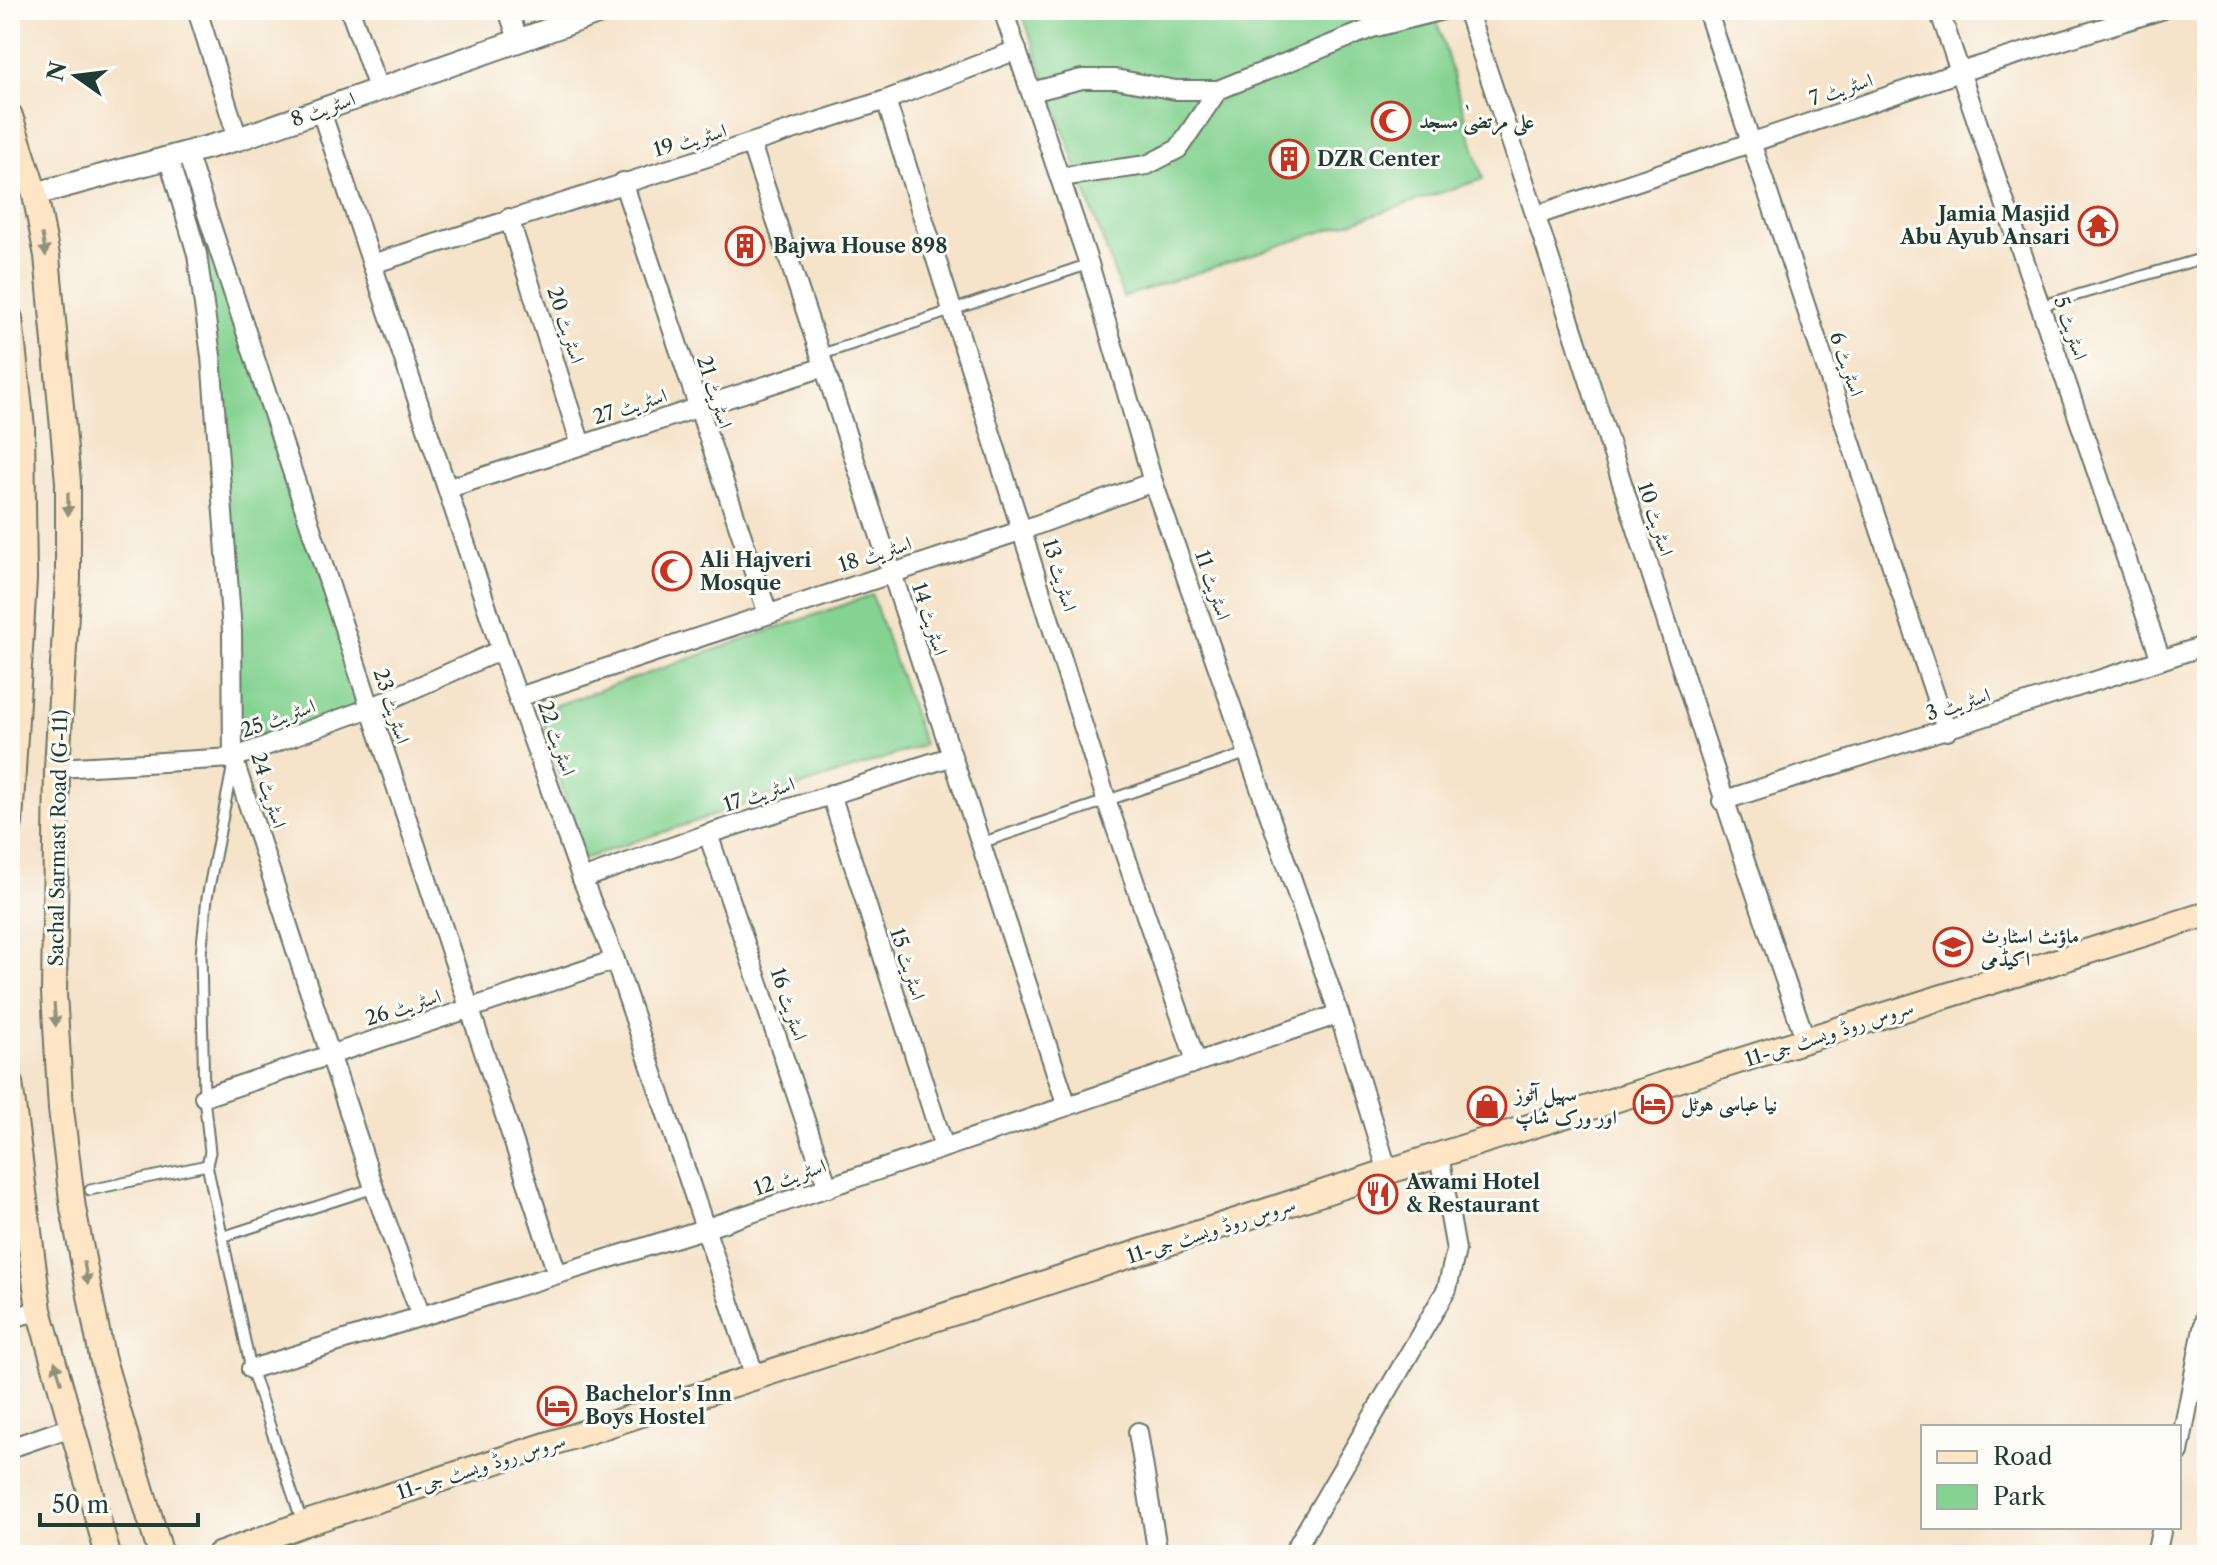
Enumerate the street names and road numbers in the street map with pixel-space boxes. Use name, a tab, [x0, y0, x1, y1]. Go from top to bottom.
street label: اسٹریٹ 7	[1806, 68, 1876, 110]
street label: اسٹریٹ 8	[287, 86, 359, 132]
street label: اسٹریٹ 19	[651, 118, 729, 162]
street label: اسٹریٹ 20	[542, 284, 590, 366]
street label: اسٹریٹ 5	[2049, 293, 2093, 363]
street label: اسٹریٹ 6	[1825, 329, 1869, 399]
street label: اسٹریٹ 21	[692, 353, 738, 431]
street label: اسٹریٹ 27	[590, 383, 670, 429]
street label: اسٹریٹ 10	[1633, 479, 1679, 559]
street label: اسٹریٹ 18	[835, 531, 915, 577]
street label: اسٹریٹ 13	[1038, 536, 1082, 614]
street label: اسٹریٹ 11	[1190, 547, 1236, 623]
street label: اسٹریٹ 14	[907, 580, 953, 658]
street label: اسٹریٹ 23	[369, 665, 415, 747]
street label: اسٹریٹ 3	[1923, 682, 1993, 726]
street label: اسٹریٹ 25	[238, 693, 318, 743]
street label: اسٹریٹ 22	[533, 697, 581, 779]
street label: Sachal Sarmast Road (G-11)	[44, 709, 72, 967]
street label: اسٹریٹ 24	[246, 749, 292, 831]
street label: اسٹریٹ 17	[720, 771, 798, 817]
street label: اسٹریٹ 15	[885, 925, 931, 1003]
street label: اسٹریٹ 16	[765, 965, 813, 1043]
street label: اسٹریٹ 26	[362, 983, 444, 1031]
street label: سروس روڈ ویسٹ جی-11	[1742, 994, 1917, 1074]
street label: اسٹریٹ 12	[751, 1153, 829, 1201]
street label: سروس روڈ ویسٹ جی-11	[1124, 1191, 1299, 1271]
street label: سروس روڈ ویسٹ جی-11	[394, 1427, 569, 1507]

